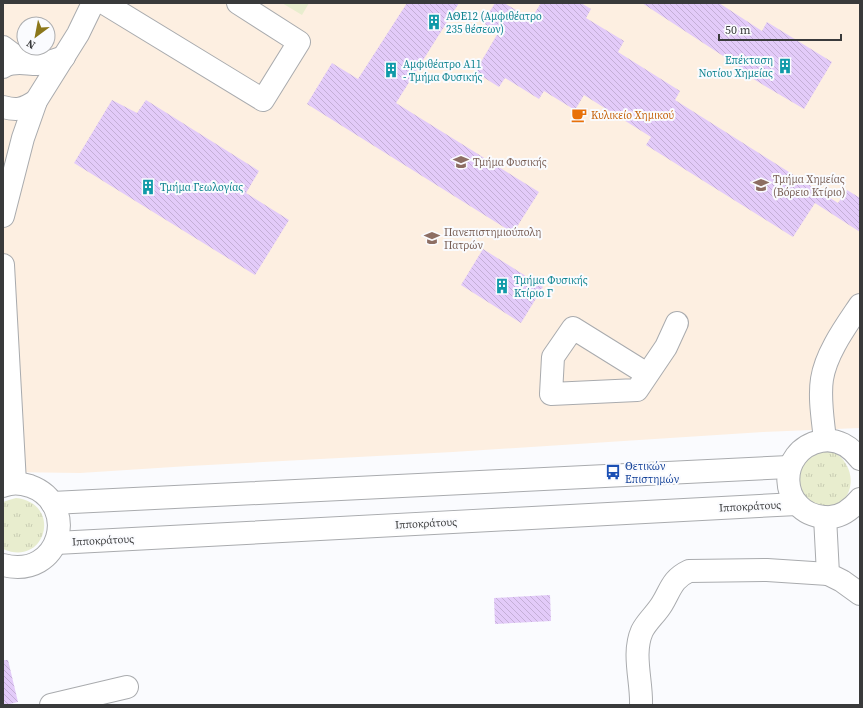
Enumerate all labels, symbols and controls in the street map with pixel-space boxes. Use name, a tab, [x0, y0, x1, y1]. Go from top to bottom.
place label: ΑΘΕ12 (Αμφιθέατρο 235 θέσεων)	[446, 9, 542, 37]
building icon: ΑΘΕ12 (Αμφιθέατρο 235 θέσεων)	[425, 13, 443, 31]
north arrow	[16, 16, 56, 56]
scale bar	[719, 16, 841, 42]
text: 50 m	[725, 22, 751, 38]
text: N	[24, 36, 38, 53]
place label: Επέκταση Νοτίου Χημείας	[699, 53, 773, 81]
place label: Αμφιθέατρο Α11 - Τμήμα Φυσικής	[403, 57, 483, 85]
building icon: Επέκταση Νοτίου Χημείας	[776, 57, 794, 75]
building icon: Αμφιθέατρο Α11 - Τμήμα Φυσικής	[382, 61, 400, 79]
cafe icon: Κυλικείο Χημικού	[570, 106, 588, 124]
place label: Κυλικείο Χημικού	[591, 108, 674, 123]
school or university icon: Τμήμα Φυσικής	[452, 153, 470, 171]
place label: Τμήμα Φυσικής	[473, 155, 547, 170]
place label: Τμήμα Xημείας (Βόρειο Κτίριο)	[773, 172, 845, 200]
school or university icon: Τμήμα Xημείας (Βόρειο Κτίριο)	[752, 176, 770, 194]
building icon: Τμήμα Γεωλογίας	[139, 178, 157, 196]
place label: Τμήμα Γεωλογίας	[160, 180, 243, 195]
place label: Πανεπιστημιούπολη Πατρών	[444, 225, 541, 253]
school or university icon: Πανεπιστημιούπολη Πατρών	[423, 229, 441, 247]
place label: Τμήμα Φυσικής Κτίριο Γ	[514, 273, 588, 301]
building icon: Τμήμα Φυσικής Κτίριο Γ	[493, 277, 511, 295]
place label: Θετικών Επιστημών	[625, 459, 680, 487]
bus stop icon: Θετικών Επιστημών	[604, 463, 622, 481]
street label: Ιπποκράτους	[719, 497, 781, 516]
street label: Ιπποκράτους	[395, 514, 457, 533]
street label: Ιπποκράτους	[72, 531, 134, 550]

